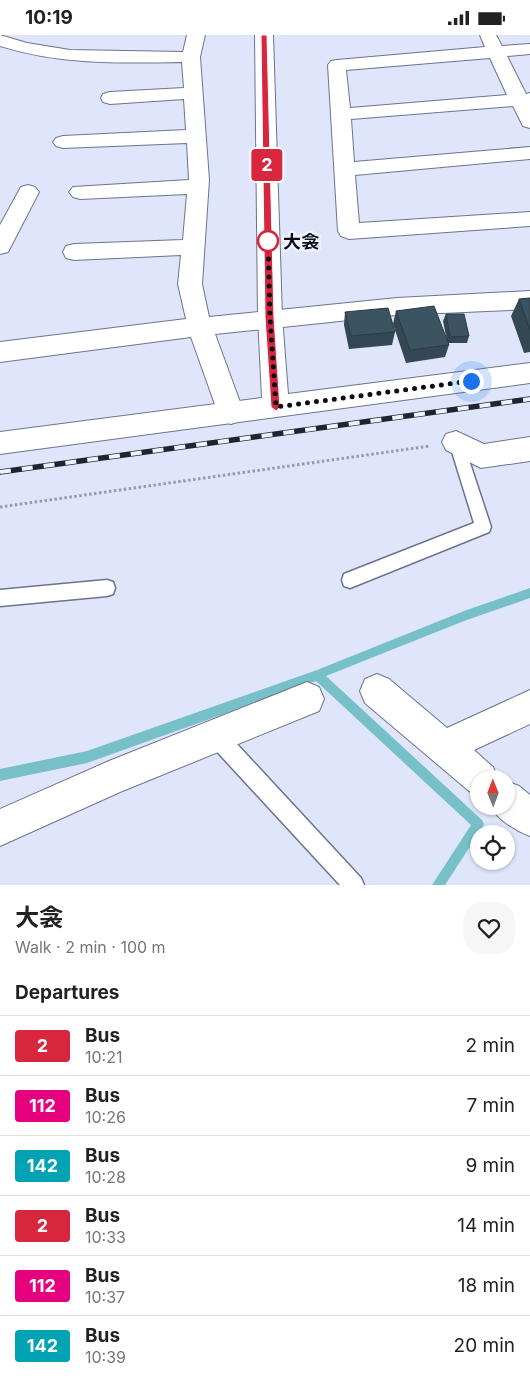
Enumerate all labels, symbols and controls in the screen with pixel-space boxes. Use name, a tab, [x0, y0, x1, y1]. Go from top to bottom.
text: 10:19	[25, 6, 73, 29]
line badge: 2	[251, 149, 283, 181]
text: 2	[261, 154, 273, 175]
marker: 大衾	[257, 230, 279, 252]
place label: 大衾	[283, 231, 320, 252]
your location	[459, 369, 484, 394]
north arrow	[470, 770, 515, 815]
map controls	[470, 770, 515, 870]
button: locate	[470, 825, 515, 870]
button: heart	[463, 902, 515, 954]
text: 大衾	[15, 903, 63, 932]
text: Walk · 2 min · 100 m	[15, 937, 166, 957]
text: Departures	[15, 981, 119, 1004]
text: Bus	[85, 1024, 120, 1047]
text: 2 min	[466, 1034, 515, 1057]
text: 2	[37, 1035, 48, 1056]
text: 10:21	[85, 1047, 122, 1067]
text: Bus	[85, 1084, 120, 1107]
text: 7 min	[466, 1094, 515, 1117]
text: 112	[29, 1095, 56, 1116]
text: 10:26	[85, 1107, 126, 1127]
text: Bus	[85, 1144, 120, 1167]
text: 9 min	[465, 1154, 515, 1177]
text: 142	[27, 1155, 58, 1176]
text: 10:28	[85, 1167, 126, 1187]
text: Bus	[85, 1204, 120, 1227]
text: 14 min	[457, 1214, 515, 1237]
text: 2	[37, 1215, 48, 1236]
text: 10:33	[85, 1227, 126, 1247]
text: Bus	[85, 1264, 120, 1287]
text: 18 min	[458, 1274, 515, 1297]
text: 112	[29, 1275, 56, 1296]
text: 10:37	[85, 1287, 125, 1307]
text: Bus	[85, 1324, 120, 1347]
text: 20 min	[454, 1334, 515, 1357]
text: 142	[27, 1335, 58, 1356]
text: 10:39	[85, 1347, 126, 1367]

